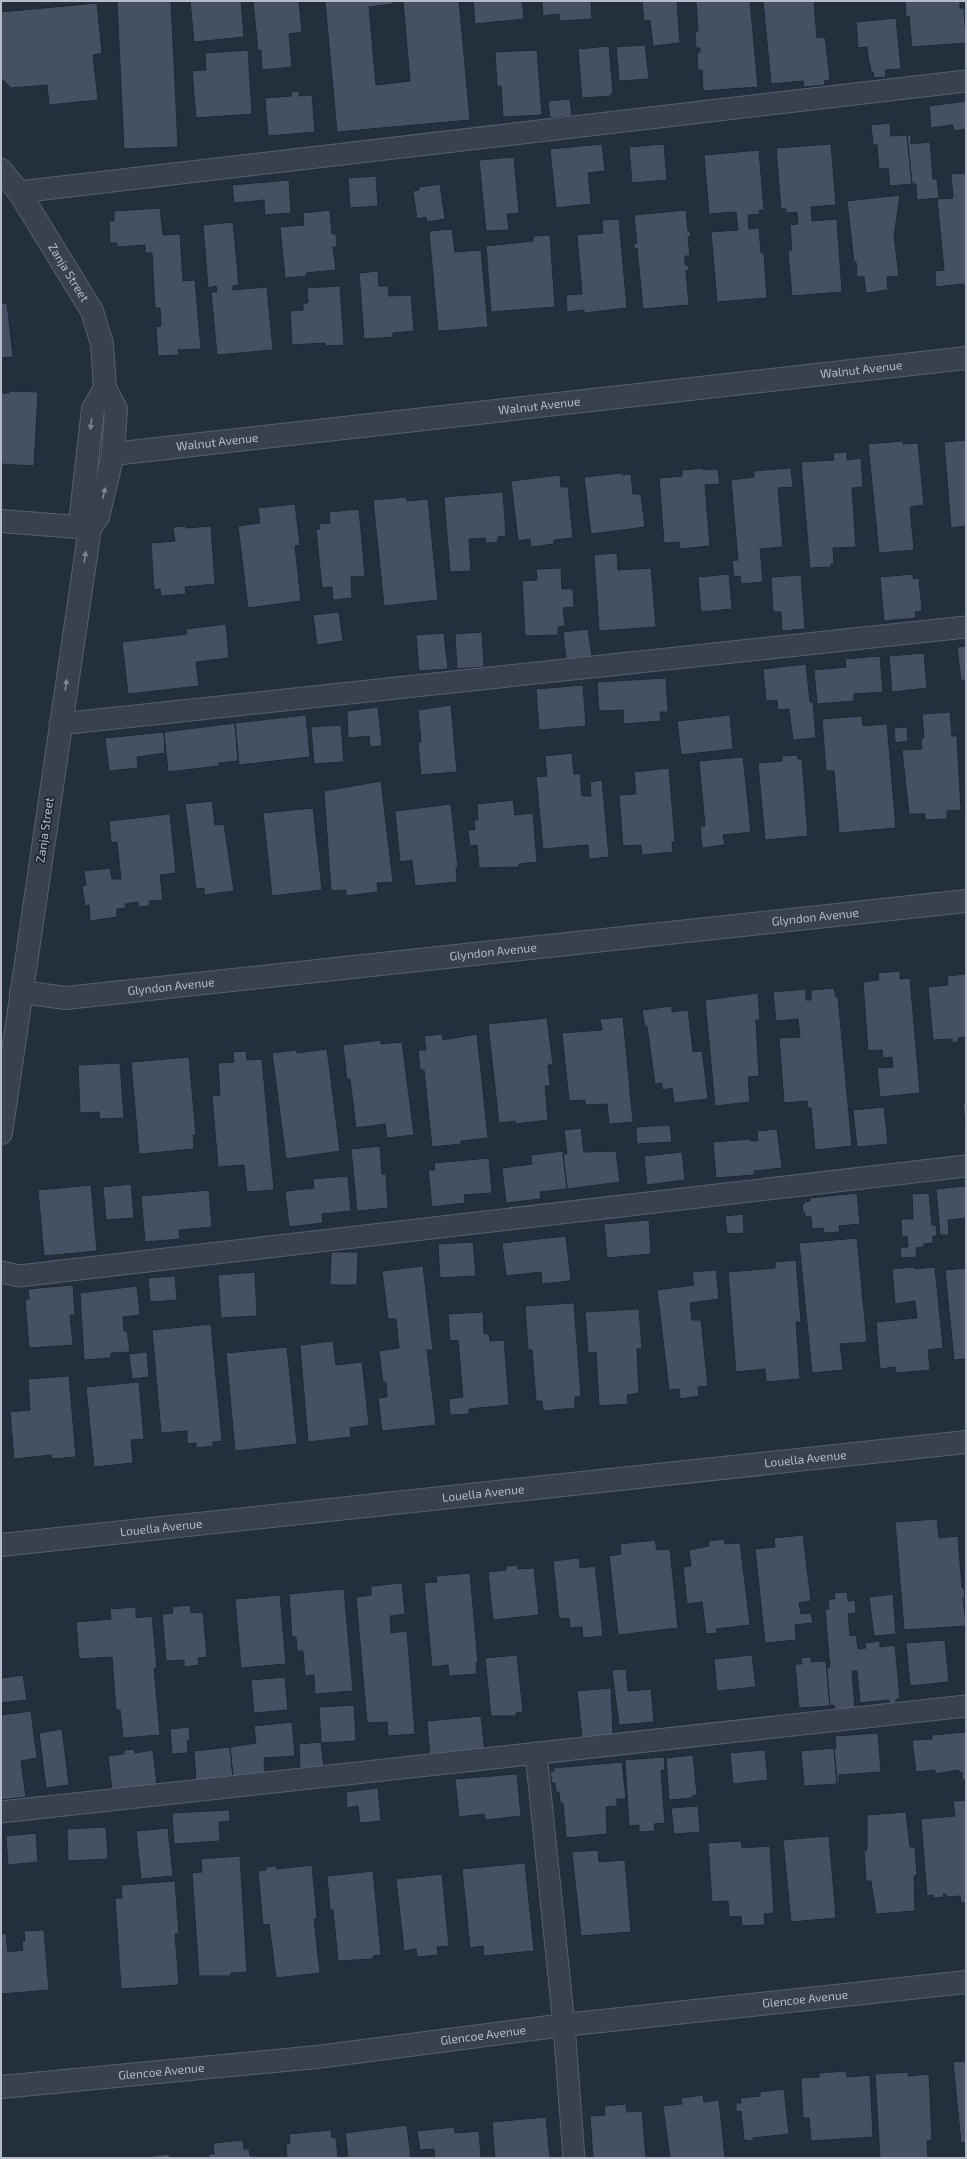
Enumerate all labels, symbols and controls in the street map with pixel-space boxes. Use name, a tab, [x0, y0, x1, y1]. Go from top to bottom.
street label: Zanja Street	[46, 240, 93, 304]
street label: Walnut Avenue	[819, 357, 903, 380]
street label: Walnut Avenue	[497, 393, 581, 417]
one-way arrow	[88, 418, 94, 430]
street label: Walnut Avenue	[175, 430, 259, 453]
one-way arrow	[101, 487, 107, 499]
one-way arrow	[82, 551, 88, 563]
one-way arrow	[63, 679, 69, 691]
street label: Zanja Street	[32, 796, 57, 864]
street label: Glyndon Avenue	[771, 905, 859, 928]
street label: Glyndon Avenue	[449, 939, 537, 963]
street label: Glyndon Avenue	[127, 974, 215, 997]
street label: Louella Avenue	[763, 1447, 847, 1469]
street label: Louella Avenue	[441, 1481, 525, 1504]
street label: Louella Avenue	[119, 1516, 203, 1538]
street label: Glencoe Avenue	[761, 1987, 849, 2010]
street label: Glencoe Avenue	[439, 2022, 527, 2047]
street label: Glencoe Avenue	[118, 2060, 205, 2082]

